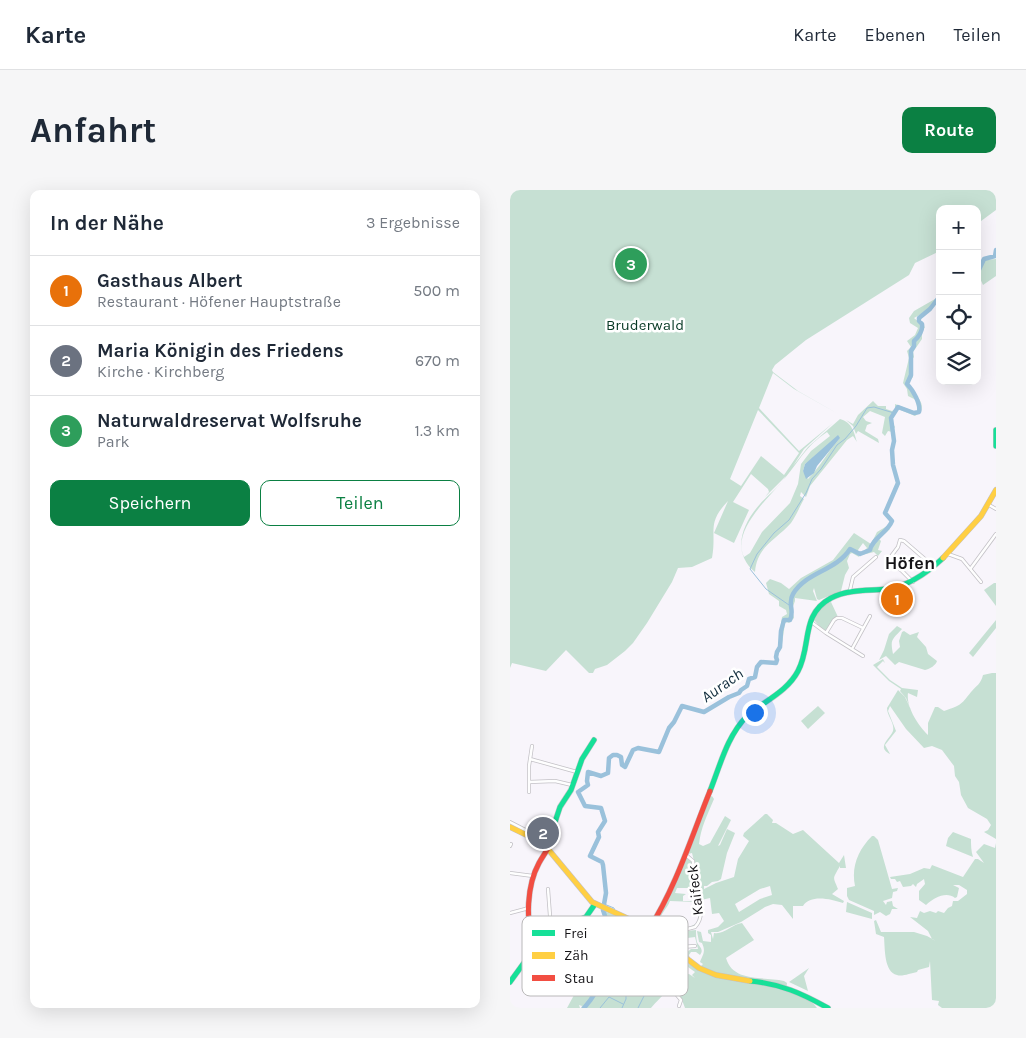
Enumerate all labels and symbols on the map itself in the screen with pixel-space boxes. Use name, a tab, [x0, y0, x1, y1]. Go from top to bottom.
pin: 3	[615, 245, 647, 283]
park label: Bruderwald	[606, 316, 684, 334]
district label: Höfen	[885, 552, 935, 574]
pin: 1	[881, 580, 913, 618]
water label: Aurach	[697, 664, 747, 706]
your location	[742, 700, 768, 726]
pin: 2	[527, 814, 559, 852]
street label: Kaifeck	[683, 864, 707, 916]
legend	[522, 916, 688, 996]
text: Frei	[564, 925, 588, 942]
text: Zäh	[564, 947, 588, 964]
text: Stau	[564, 970, 594, 987]

